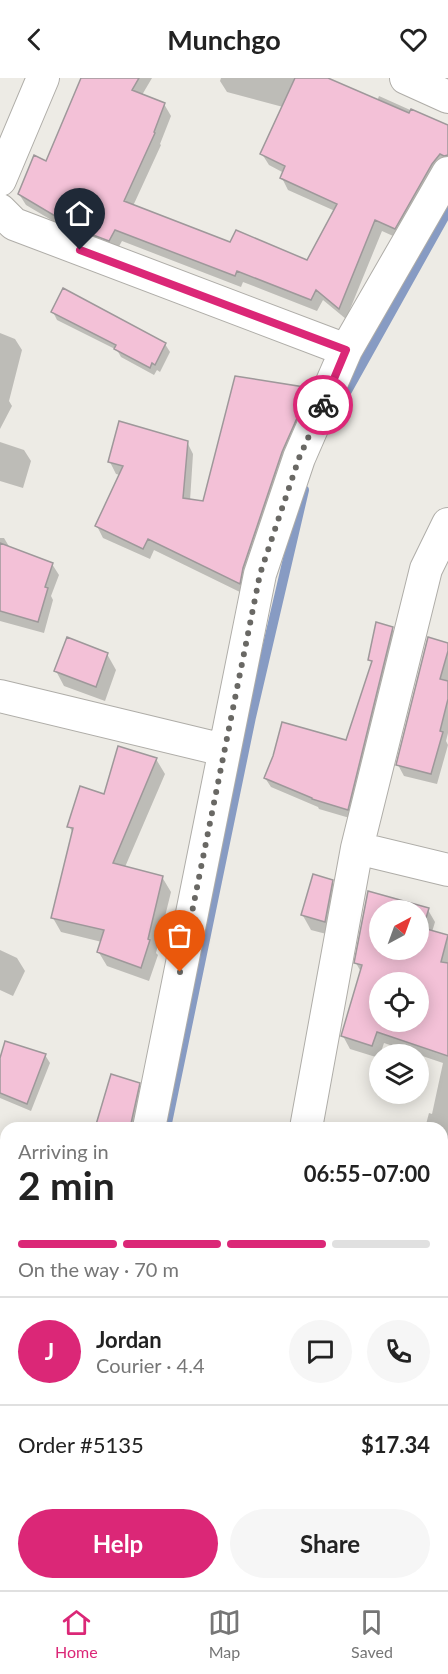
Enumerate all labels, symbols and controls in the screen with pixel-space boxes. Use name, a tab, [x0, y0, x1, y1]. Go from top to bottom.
icon: back	[18, 23, 51, 56]
text: Munchgo	[167, 23, 281, 56]
icon: heart	[397, 23, 430, 56]
pin	[54, 188, 105, 250]
icon: home	[63, 197, 96, 230]
courier	[293, 375, 353, 435]
icon: bike	[307, 389, 340, 422]
north arrow	[369, 900, 429, 960]
map controls	[369, 900, 429, 1104]
pin	[154, 910, 205, 972]
icon: bag	[163, 919, 196, 952]
button: locate	[369, 972, 429, 1032]
button: layers	[369, 1044, 429, 1104]
text: Arriving in	[18, 1139, 109, 1163]
text: 06:55–07:00	[304, 1160, 430, 1187]
text: 2 min	[18, 1162, 115, 1208]
text: On the way · 70 m	[18, 1257, 179, 1281]
button: chat	[289, 1320, 352, 1383]
button: phone	[367, 1320, 430, 1383]
text: Jordan	[96, 1326, 162, 1353]
text: J	[45, 1338, 54, 1365]
text: Courier · 4.4	[96, 1353, 205, 1377]
text: Order #5135	[18, 1431, 144, 1458]
text: $17.34	[361, 1431, 430, 1458]
button: Help	[18, 1509, 218, 1578]
button: Share	[230, 1509, 430, 1578]
tab: Home	[55, 1606, 98, 1661]
tab: Map	[208, 1606, 241, 1661]
tab: Saved	[351, 1606, 393, 1661]

